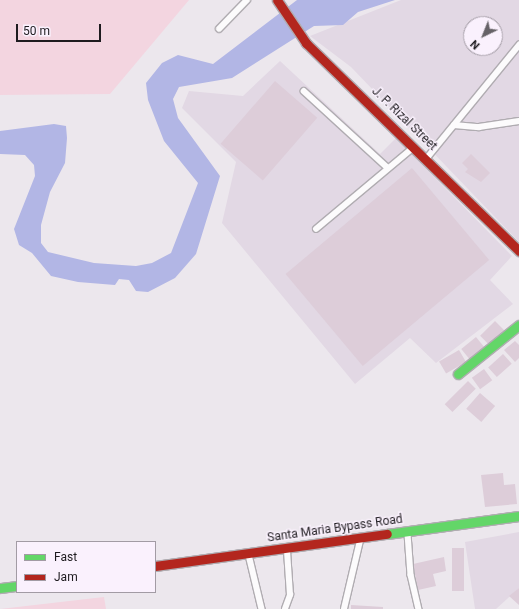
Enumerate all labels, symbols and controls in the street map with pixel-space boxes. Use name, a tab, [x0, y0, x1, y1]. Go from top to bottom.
scale bar	[18, 16, 103, 42]
north arrow	[463, 16, 503, 56]
text: 50 m	[23, 24, 50, 38]
text: N	[468, 37, 482, 52]
street label: J. P. Rizal Street	[368, 84, 440, 154]
street label: Santa Maria Bypass Road	[266, 512, 404, 546]
legend	[16, 541, 156, 593]
text: Fast	[54, 550, 77, 564]
text: Jam	[54, 570, 78, 584]

